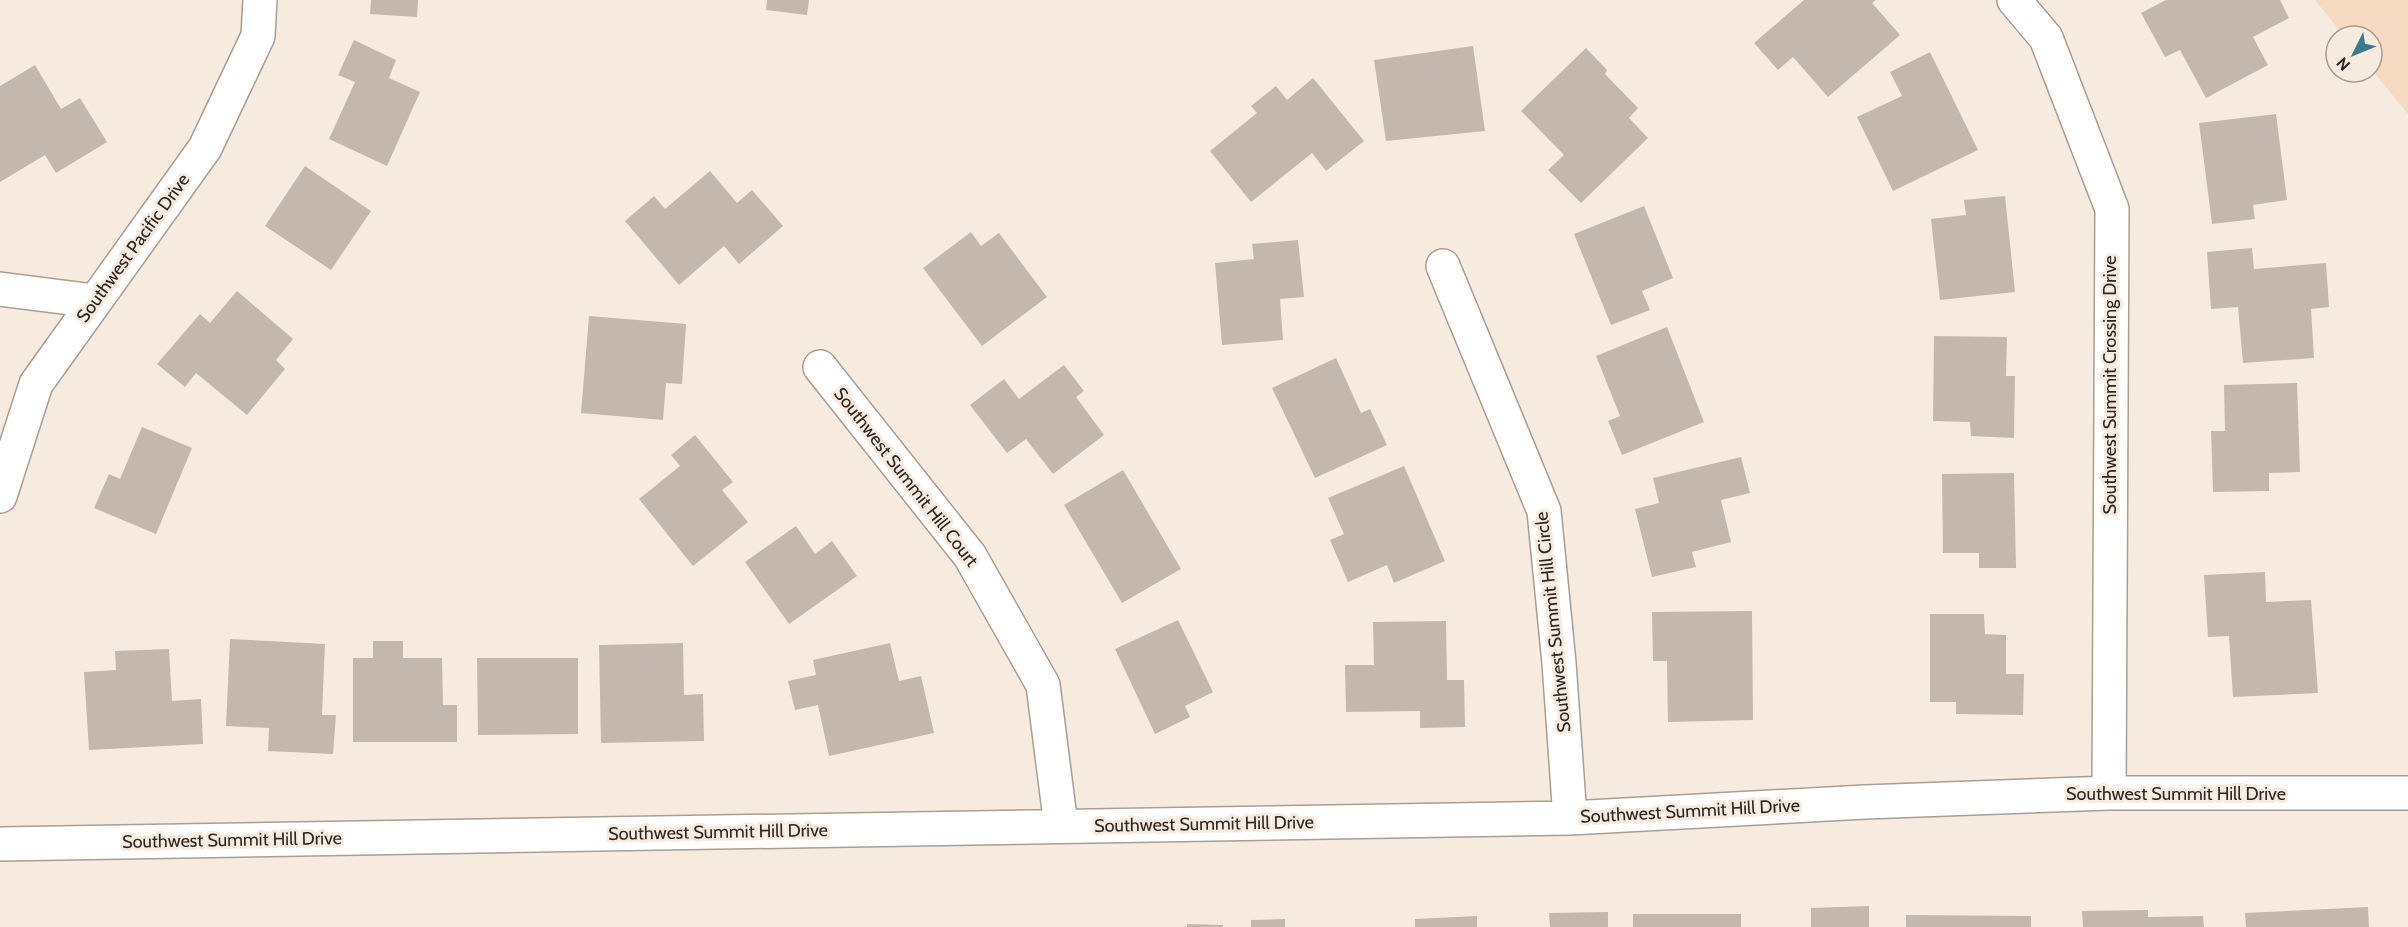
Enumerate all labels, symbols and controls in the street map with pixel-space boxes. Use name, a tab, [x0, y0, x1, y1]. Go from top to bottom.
north arrow	[2324, 24, 2384, 84]
text: N	[2333, 53, 2354, 75]
street label: Southwest Pacific Drive	[72, 169, 194, 327]
street label: Southwest Summit Crossing Drive	[2099, 255, 2121, 515]
street label: Southwest Summit Hill Court	[829, 383, 983, 571]
street label: Southwest Summit Hill Circle	[1530, 510, 1576, 734]
street label: Southwest Summit Hill Drive	[2066, 783, 2286, 805]
street label: Southwest Summit Hill Drive	[1580, 794, 1800, 828]
street label: Southwest Summit Hill Drive	[1094, 811, 1314, 837]
street label: Southwest Summit Hill Drive	[608, 819, 828, 845]
street label: Southwest Summit Hill Drive	[122, 827, 342, 853]

